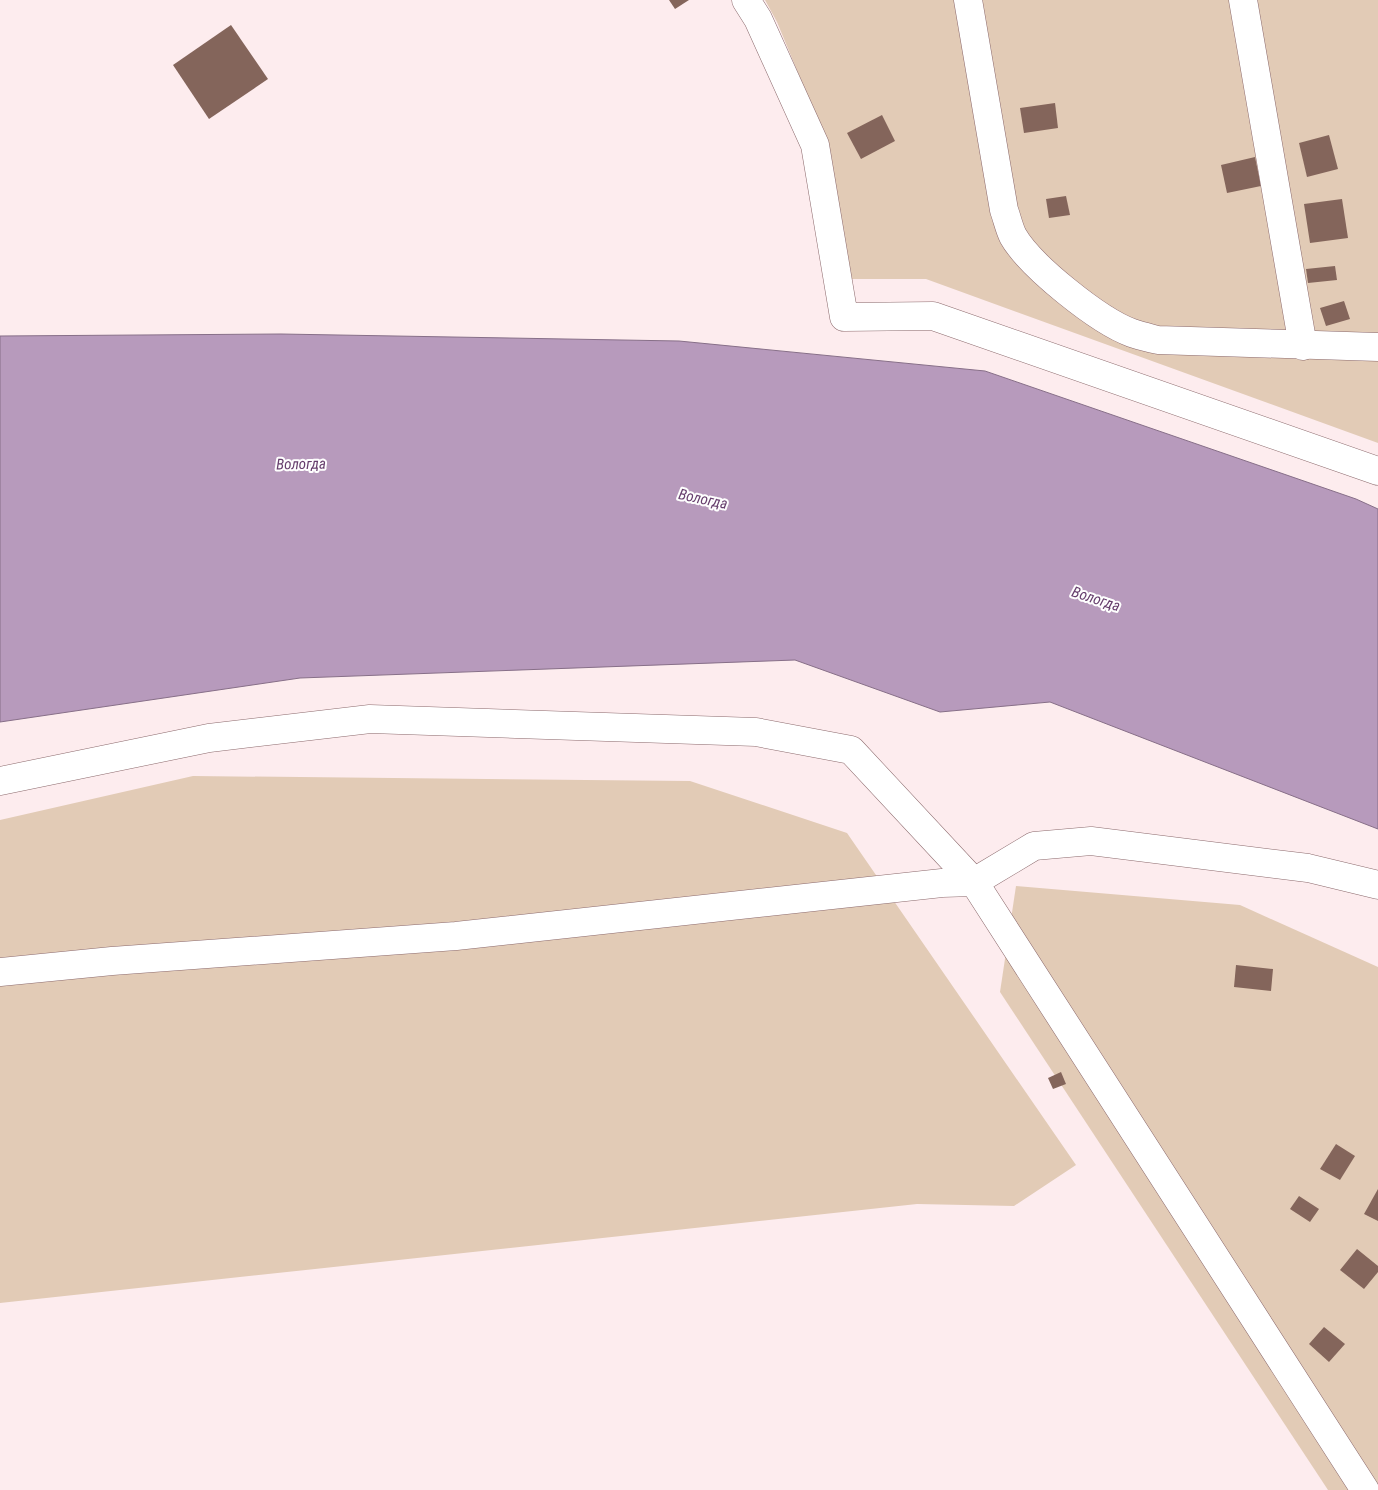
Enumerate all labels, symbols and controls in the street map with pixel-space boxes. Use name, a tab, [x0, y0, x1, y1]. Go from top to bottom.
water label: Вологда	[276, 455, 326, 473]
water label: Вологда	[677, 485, 729, 513]
water label: Вологда	[1070, 583, 1122, 615]

